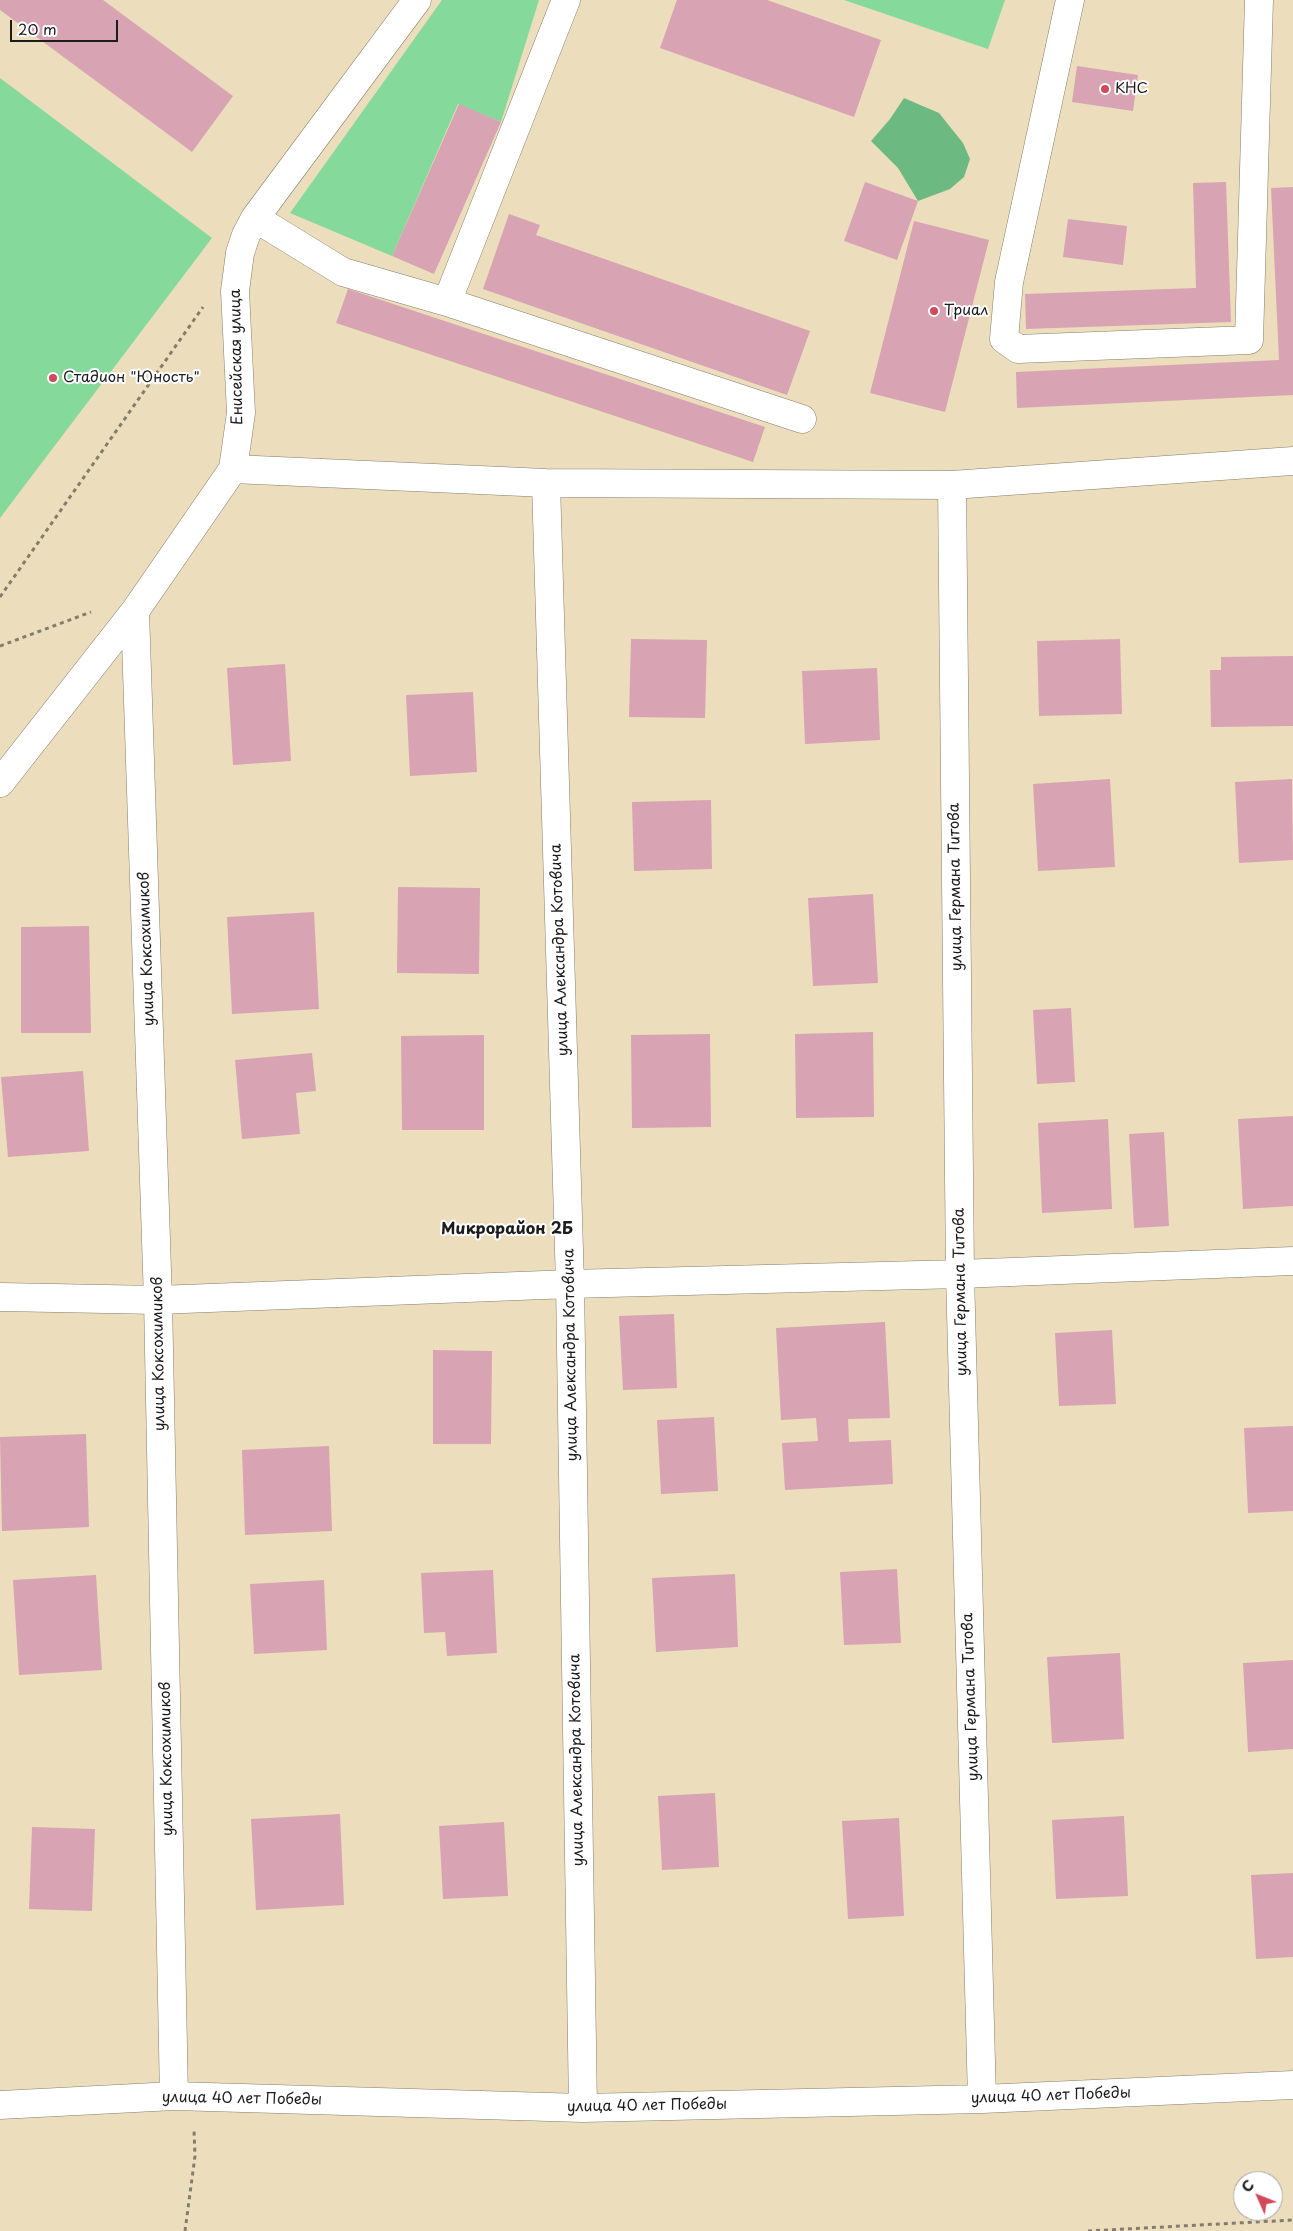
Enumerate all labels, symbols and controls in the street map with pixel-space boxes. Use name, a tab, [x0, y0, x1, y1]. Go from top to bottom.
scale bar	[12, 10, 120, 42]
text: 20 m	[18, 17, 57, 40]
place label: КНС	[1115, 80, 1148, 98]
marker: КНС	[1099, 83, 1111, 95]
street label: Енисейская улица	[227, 289, 247, 425]
place label: Триал	[944, 302, 988, 320]
marker: Триал	[928, 305, 940, 317]
place label: Стадион "Юность"	[63, 369, 200, 387]
marker: Стадион "Юность"	[47, 372, 59, 384]
street label: улица Германа Титова	[946, 803, 966, 971]
street label: улица Александра Котовича	[547, 843, 573, 1057]
street label: улица Коксохимиков	[135, 872, 159, 1026]
street label: улица Германа Титова	[951, 1208, 971, 1376]
district label: Микрорайон 2Б	[441, 1220, 573, 1240]
street label: улица Александра Котовича	[560, 1249, 582, 1461]
street label: улица Коксохимиков	[149, 1277, 169, 1431]
street label: улица Германа Титова	[959, 1613, 983, 1781]
street label: улица Александра Котовича	[566, 1654, 588, 1866]
street label: улица Коксохимиков	[157, 1682, 177, 1836]
street label: улица 40 лет Победы	[971, 2084, 1131, 2108]
street label: улица 40 лет Победы	[162, 2089, 322, 2109]
street label: улица 40 лет Победы	[567, 2096, 727, 2116]
north arrow	[1233, 2171, 1283, 2221]
text: С	[1236, 2175, 1259, 2197]

